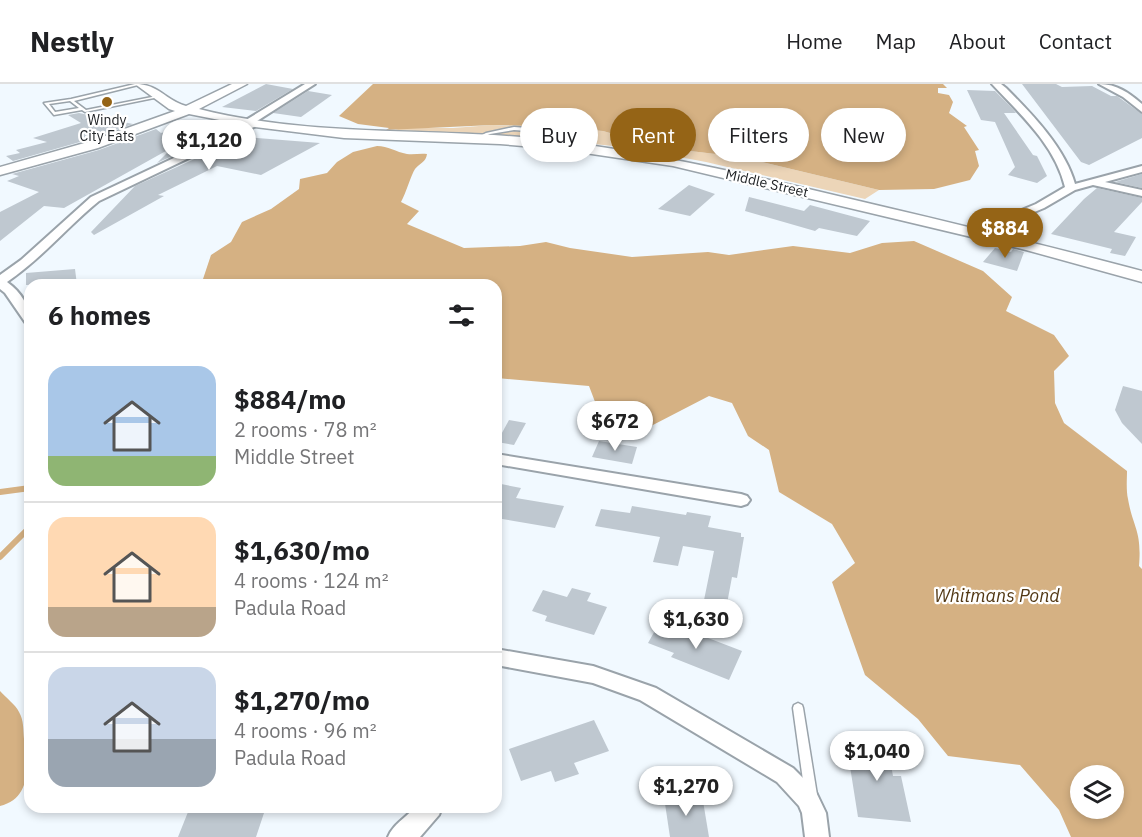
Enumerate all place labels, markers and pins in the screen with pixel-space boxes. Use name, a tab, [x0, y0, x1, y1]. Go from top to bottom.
marker: Windy City Eats	[100, 95, 114, 109]
place label: Windy City Eats	[80, 111, 135, 145]
pin: $1,120	[160, 120, 258, 171]
pin: $884	[969, 208, 1041, 259]
pin: $672	[579, 401, 651, 452]
pin: $1,630	[647, 599, 745, 650]
pin: $1,040	[828, 731, 926, 782]
pin: $1,270	[637, 766, 735, 817]

